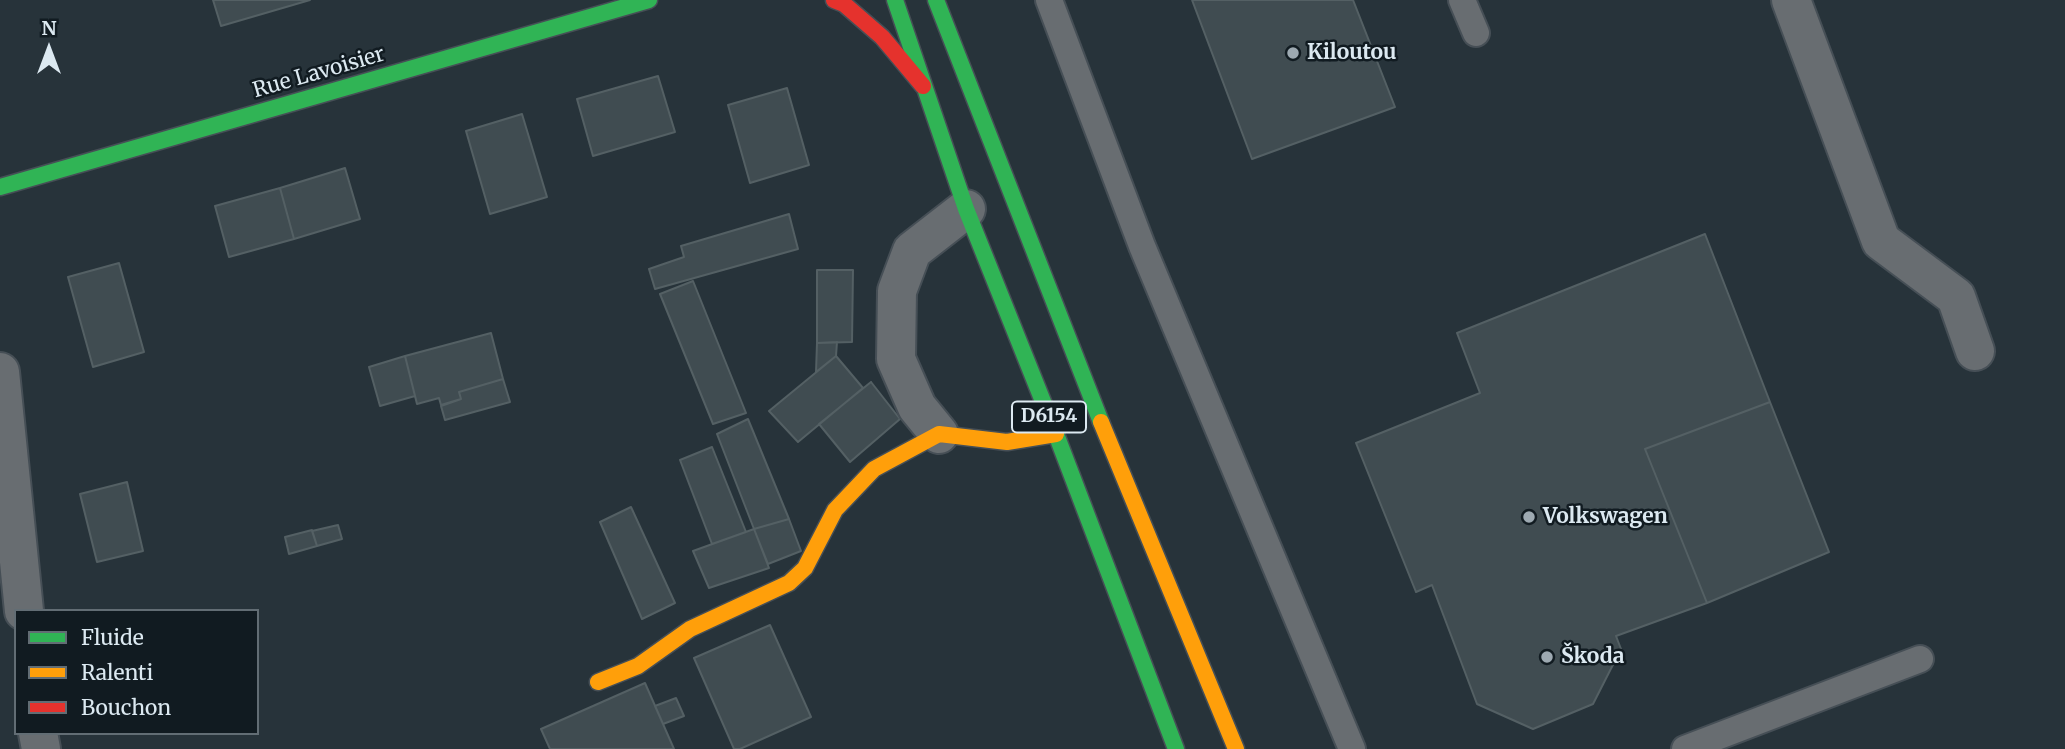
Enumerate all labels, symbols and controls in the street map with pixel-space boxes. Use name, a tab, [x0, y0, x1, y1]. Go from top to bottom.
north arrow	[14, 14, 84, 84]
text: N	[41, 16, 57, 40]
place label: Kiloutou	[1307, 40, 1396, 66]
street label: Rue Lavoisier	[250, 42, 388, 104]
marker: Kiloutou	[1285, 45, 1301, 61]
road number: D6154	[1012, 402, 1086, 432]
place label: Volkswagen	[1543, 504, 1668, 530]
marker: Volkswagen	[1521, 509, 1537, 525]
legend	[14, 609, 259, 735]
text: Fluide	[81, 624, 144, 651]
place label: Škoda	[1561, 644, 1625, 670]
marker: Škoda	[1539, 649, 1555, 665]
text: Ralenti	[81, 659, 153, 686]
text: Bouchon	[81, 694, 171, 721]

